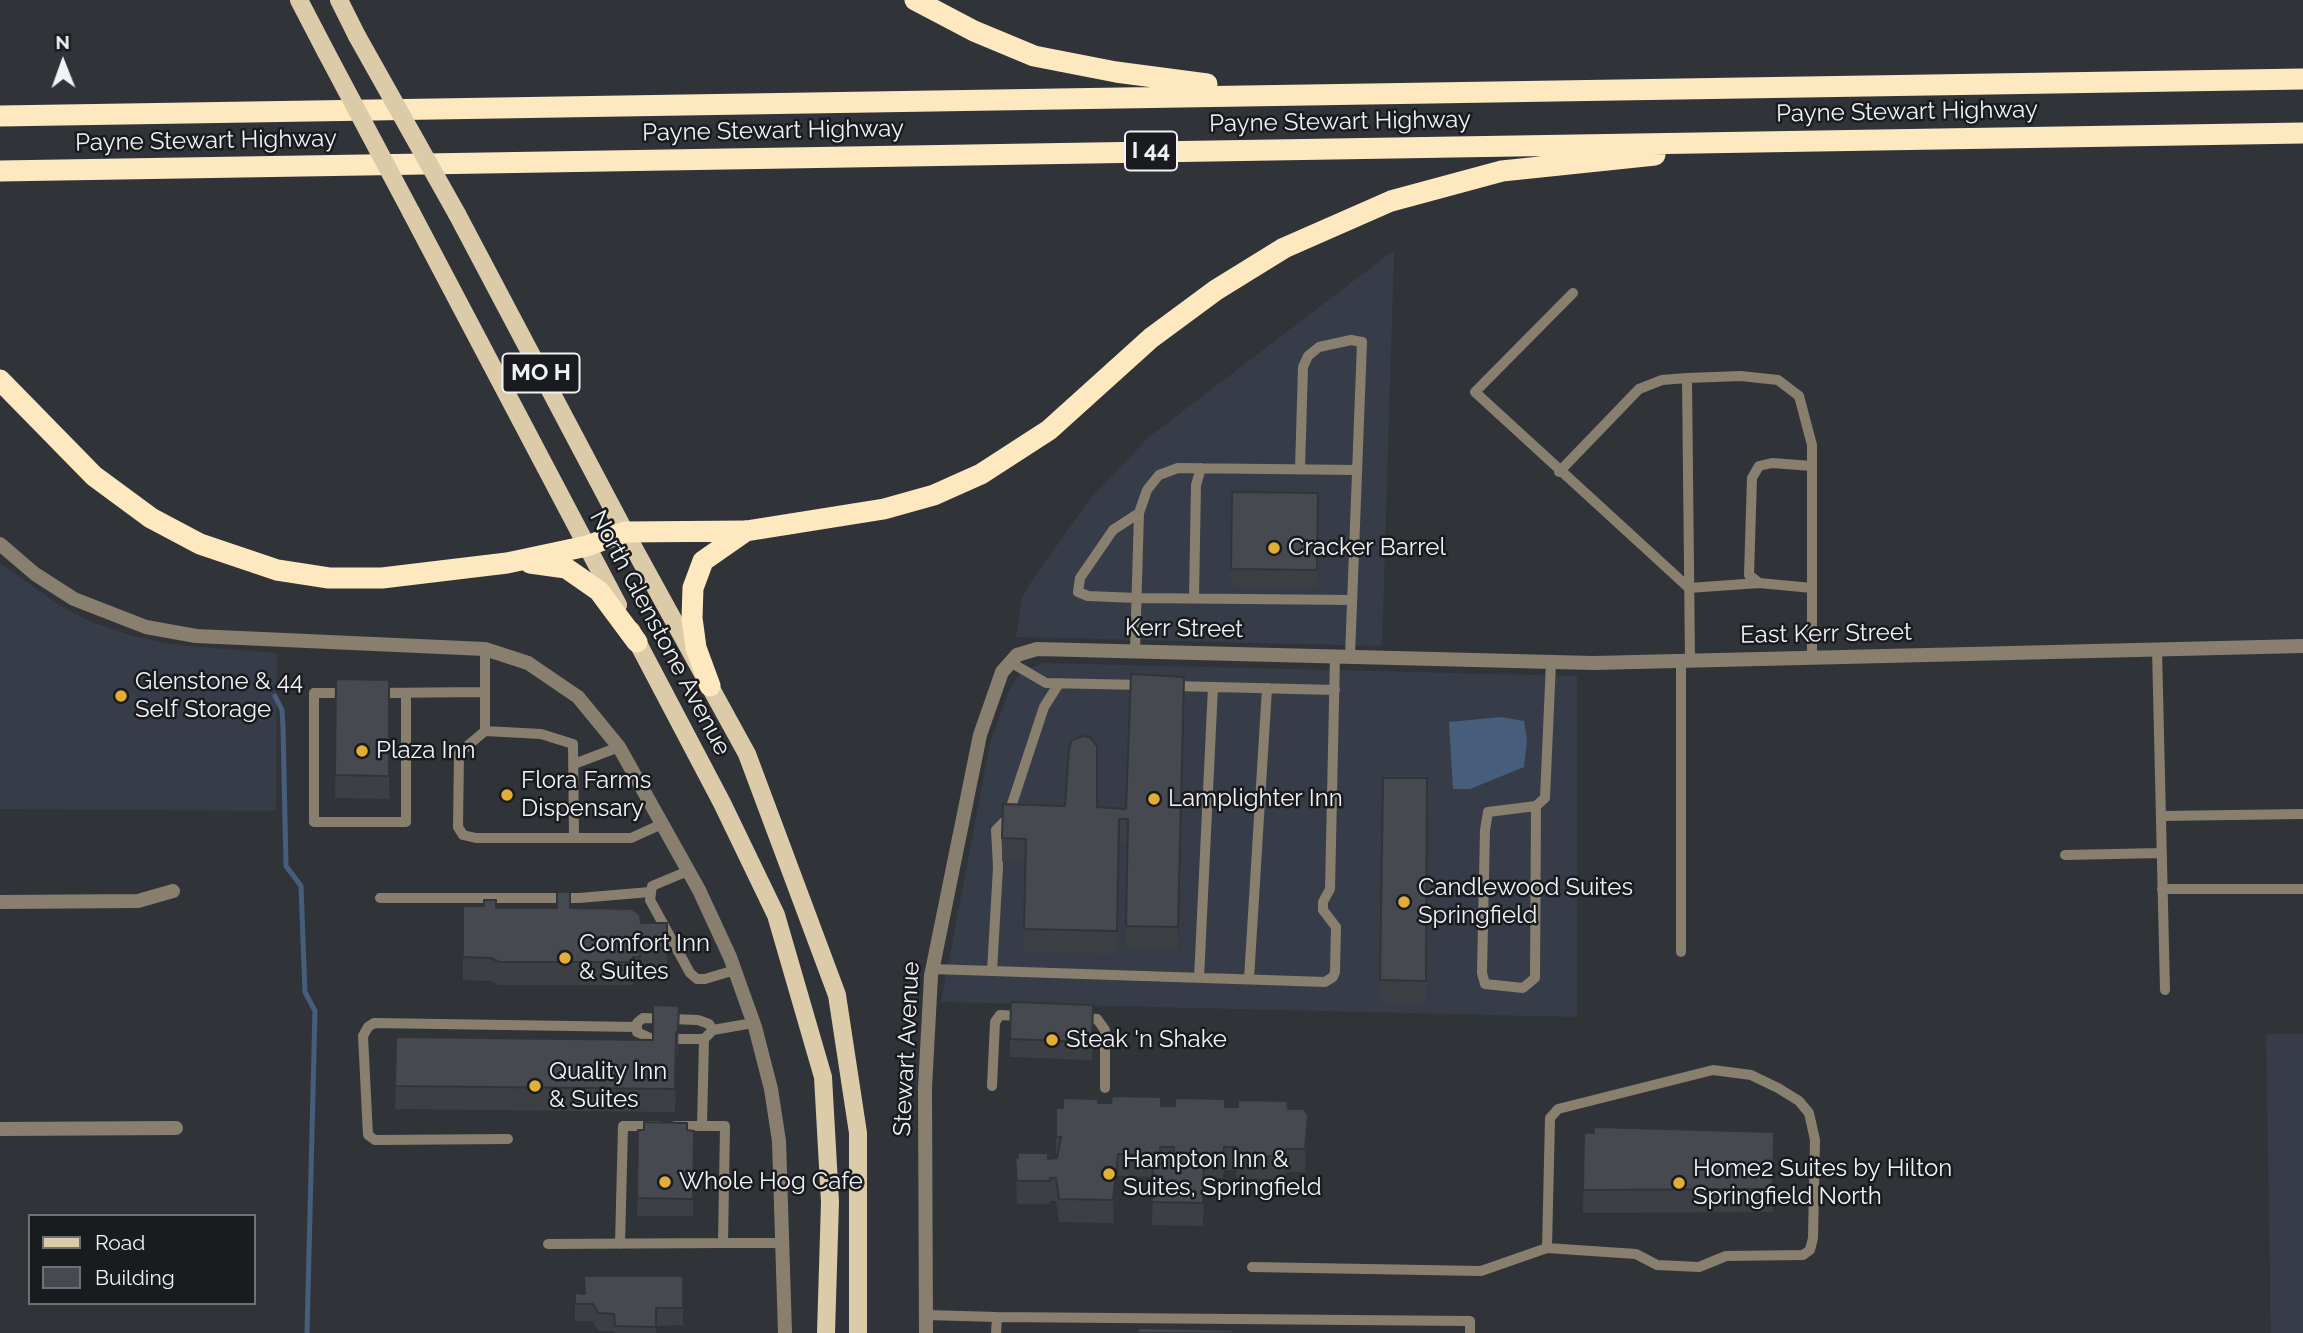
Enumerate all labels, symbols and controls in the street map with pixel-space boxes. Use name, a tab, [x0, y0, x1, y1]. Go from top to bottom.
north arrow	[28, 28, 98, 98]
text: N	[55, 31, 70, 53]
street label: Payne Stewart Highway	[1776, 95, 2038, 129]
street label: Payne Stewart Highway	[1209, 105, 1471, 139]
street label: Payne Stewart Highway	[642, 114, 904, 148]
street label: Payne Stewart Highway	[75, 124, 337, 158]
road number: I 44	[1125, 132, 1177, 170]
road number: MO H	[503, 354, 580, 392]
street label: North Glenstone Avenue	[583, 506, 737, 760]
place label: Cracker Barrel	[1288, 534, 1446, 562]
marker: Cracker Barrel	[1266, 540, 1282, 556]
street label: Kerr Street	[1125, 614, 1243, 644]
street label: East Kerr Street	[1740, 618, 1912, 650]
place label: Glenstone & 44 Self Storage	[135, 668, 303, 724]
marker: Glenstone & 44 Self Storage	[113, 688, 129, 704]
place label: Plaza Inn	[376, 737, 475, 765]
marker: Plaza Inn	[354, 743, 370, 759]
place label: Flora Farms Dispensary	[521, 767, 651, 823]
place label: Lamplighter Inn	[1168, 785, 1343, 813]
marker: Flora Farms Dispensary	[499, 787, 515, 803]
marker: Lamplighter Inn	[1146, 791, 1162, 807]
place label: Candlewood Suites Springfield	[1418, 874, 1633, 930]
marker: Candlewood Suites Springfield	[1396, 894, 1412, 910]
place label: Comfort Inn & Suites	[579, 930, 710, 986]
marker: Comfort Inn & Suites	[557, 950, 573, 966]
street label: Stewart Avenue	[888, 961, 926, 1137]
place label: Steak 'n Shake	[1066, 1026, 1227, 1054]
marker: Steak 'n Shake	[1044, 1032, 1060, 1048]
place label: Quality Inn & Suites	[549, 1058, 667, 1114]
marker: Quality Inn & Suites	[527, 1078, 543, 1094]
place label: Hampton Inn & Suites, Springfield	[1123, 1146, 1322, 1202]
place label: Home2 Suites by Hilton Springfield North	[1693, 1155, 1952, 1211]
marker: Hampton Inn & Suites, Springfield	[1101, 1166, 1117, 1182]
place label: Whole Hog Cafe	[679, 1168, 863, 1196]
marker: Whole Hog Cafe	[657, 1174, 673, 1190]
marker: Home2 Suites by Hilton Springfield North	[1671, 1175, 1687, 1191]
legend	[28, 1214, 256, 1305]
text: Road	[95, 1230, 145, 1255]
text: Building	[95, 1265, 175, 1290]

